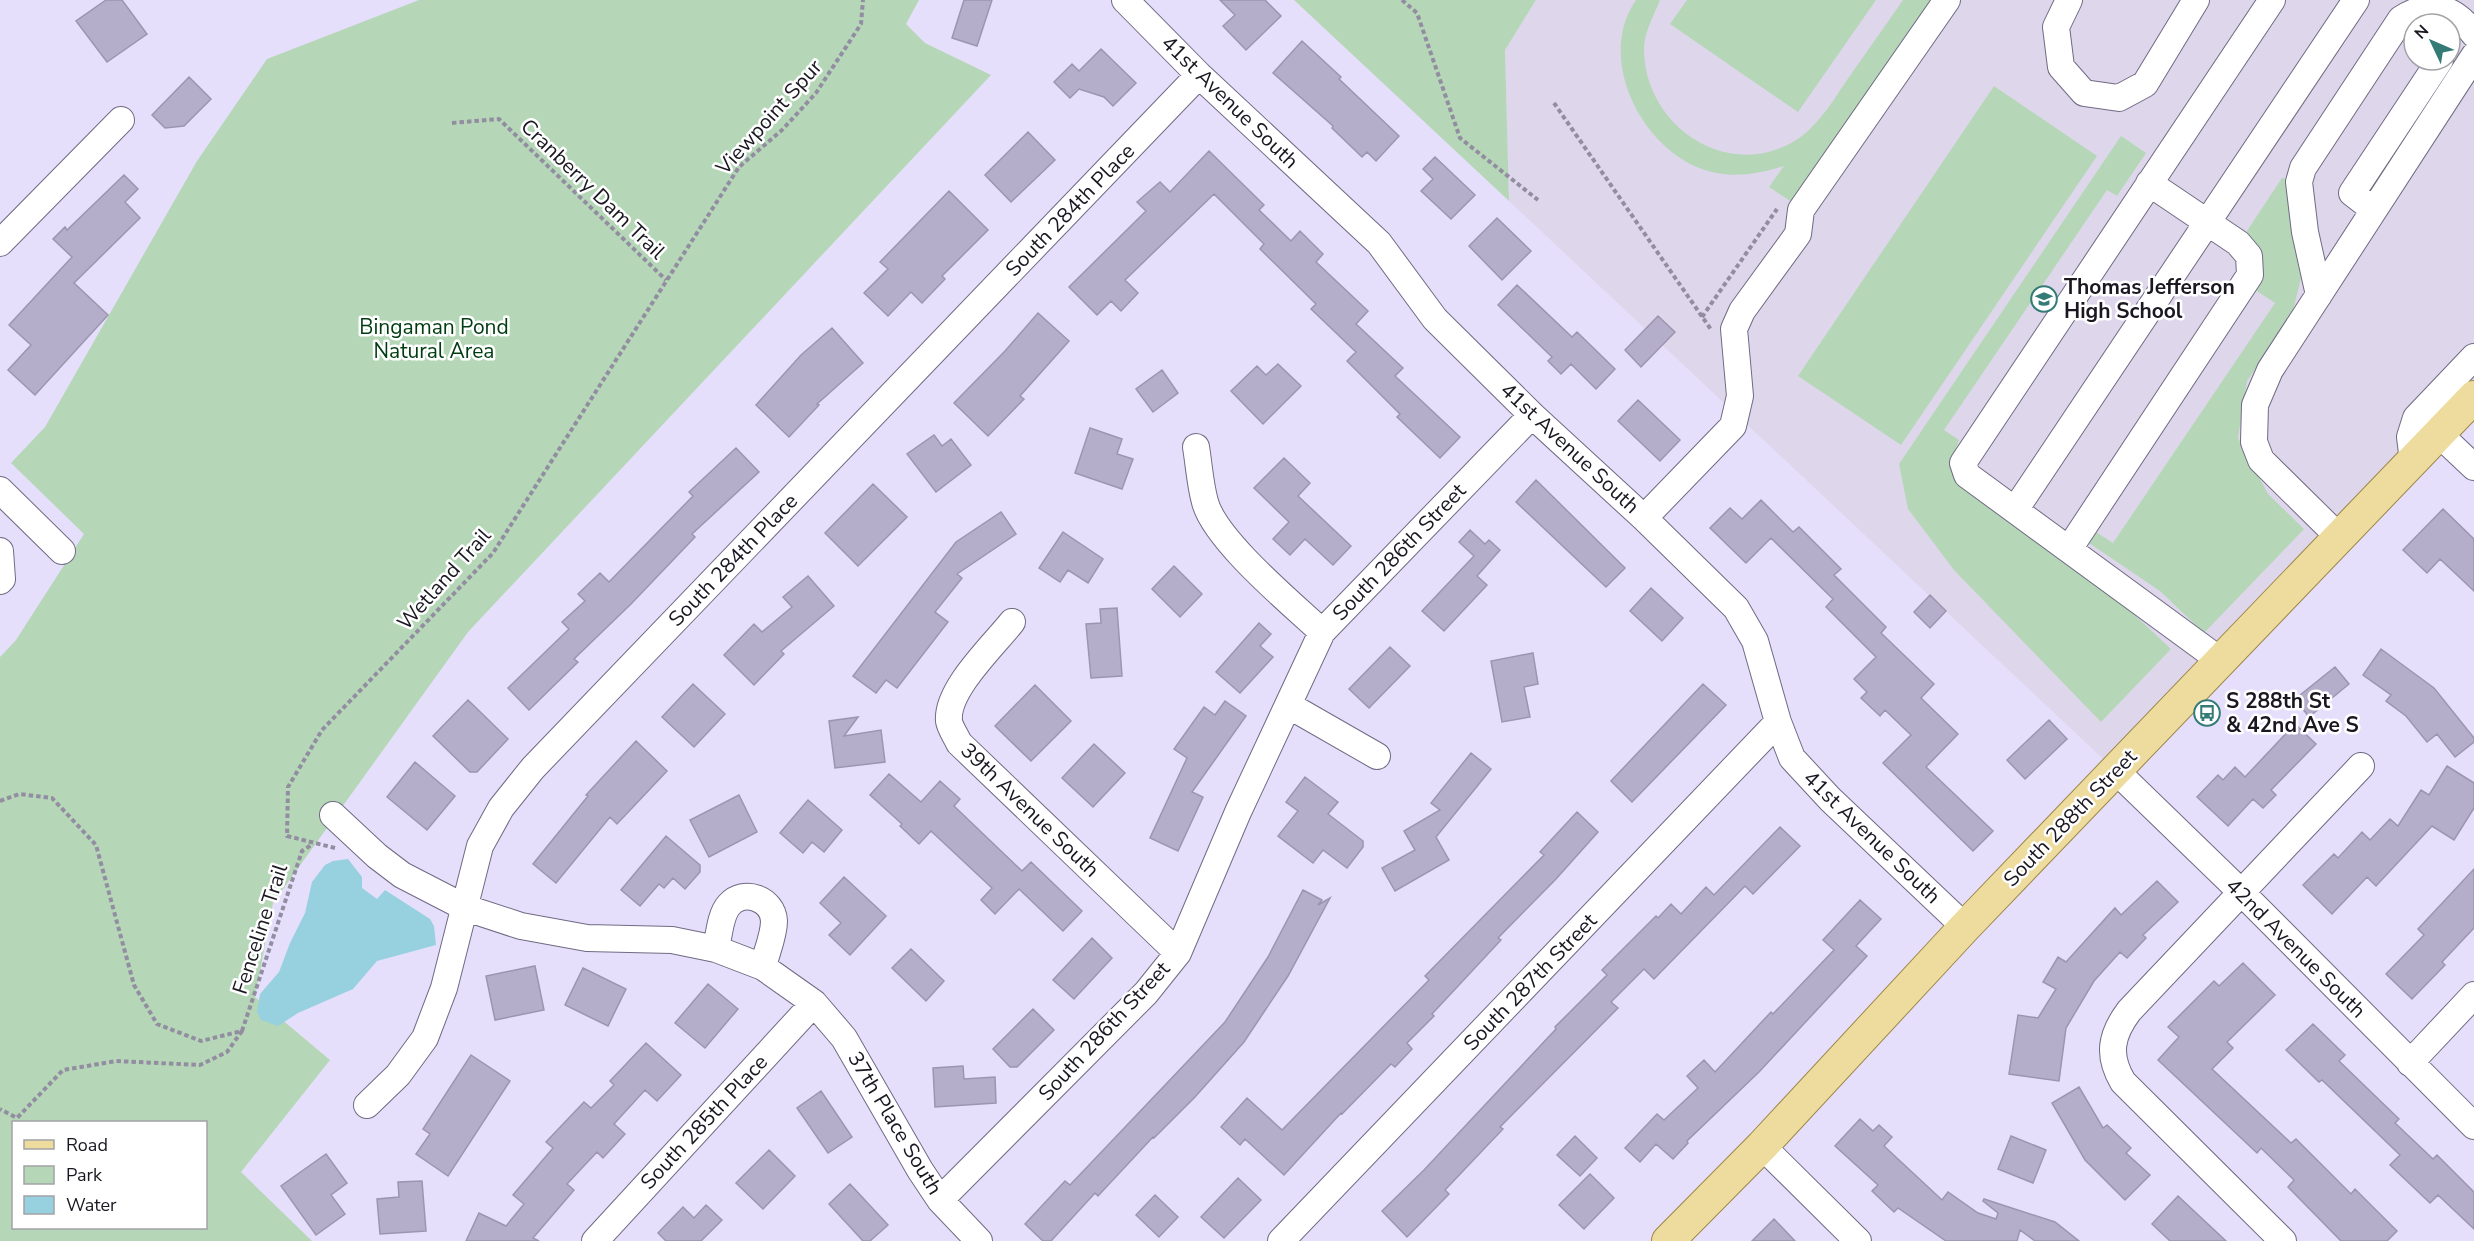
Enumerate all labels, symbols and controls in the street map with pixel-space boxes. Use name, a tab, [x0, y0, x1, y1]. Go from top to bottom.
north arrow	[2402, 12, 2462, 72]
text: N	[2410, 20, 2434, 44]
street label: 41st Avenue South	[1155, 29, 1305, 175]
street label: Viewpoint Spur	[709, 53, 829, 181]
street label: Cranberry Dam Trail	[515, 113, 672, 266]
street label: South 284th Place	[999, 137, 1141, 283]
place label: Thomas Jefferson High School	[2064, 273, 2235, 325]
school or university icon: Thomas Jefferson High School	[2029, 284, 2059, 314]
park label: Bingaman Pond Natural Area	[359, 313, 509, 365]
street label: 41st Avenue South	[1494, 376, 1646, 520]
street label: South 286th Street	[1326, 477, 1472, 627]
street label: South 284th Place	[662, 487, 804, 633]
street label: Wetland Trail	[391, 521, 498, 636]
place label: S 288th St & 42nd Ave S	[2226, 687, 2359, 739]
bus stop icon: S 288th St & 42nd Ave S	[2192, 698, 2222, 728]
street label: 39th Avenue South	[955, 737, 1105, 883]
street label: South 288th Street	[1997, 743, 2143, 893]
street label: 41st Avenue South	[1797, 764, 1947, 910]
street label: Fenceline Trail	[226, 860, 294, 998]
street label: 42nd Avenue South	[2220, 872, 2372, 1024]
street label: South 287th Street	[1457, 907, 1603, 1057]
street label: South 286th Street	[1032, 955, 1176, 1107]
street label: 37th Place South	[841, 1046, 949, 1200]
street label: South 285th Place	[634, 1049, 774, 1195]
legend	[12, 1121, 207, 1229]
text: Road	[66, 1133, 108, 1157]
text: Park	[66, 1163, 103, 1187]
text: Water	[66, 1193, 117, 1217]

